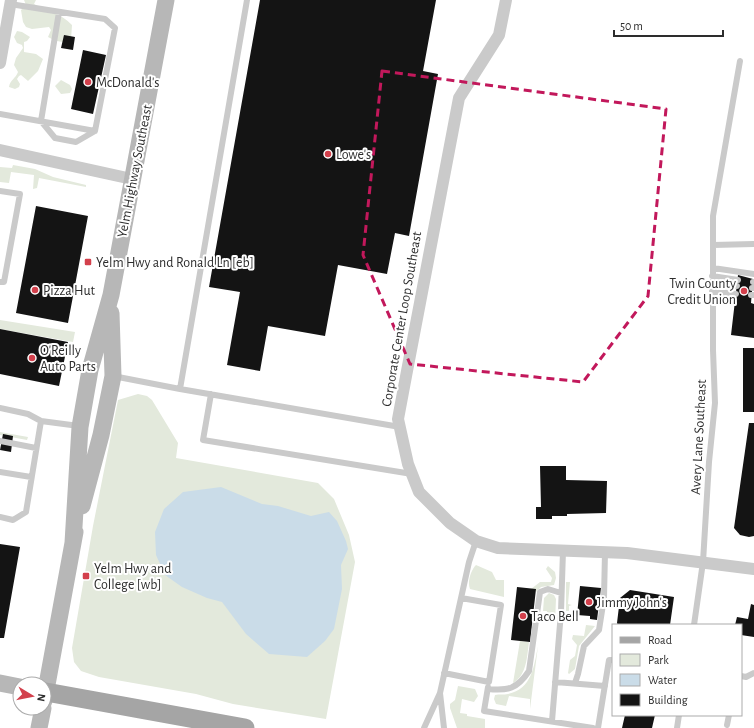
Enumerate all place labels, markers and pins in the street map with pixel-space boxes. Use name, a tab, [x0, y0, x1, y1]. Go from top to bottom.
place label: McDonald's	[96, 76, 159, 90]
marker: McDonald's	[83, 77, 93, 87]
place label: Lowe's	[336, 148, 371, 162]
marker: Lowe's	[323, 149, 333, 159]
place label: Yelm Hwy and Ronald Ln [eb]	[96, 256, 254, 270]
marker: Yelm Hwy and Ronald Ln [eb]	[83, 257, 93, 267]
place label: Twin County Credit Union	[668, 277, 736, 307]
place label: Pizza Hut	[43, 284, 96, 298]
marker: Pizza Hut	[30, 285, 40, 295]
marker: Twin County Credit Union	[739, 286, 749, 296]
place label: O'Reilly Auto Parts	[40, 344, 96, 374]
marker: O'Reilly Auto Parts	[27, 353, 37, 363]
place label: Yelm Hwy and College [wb]	[94, 562, 172, 592]
marker: Yelm Hwy and College [wb]	[81, 571, 91, 581]
place label: Jimmy John's	[597, 596, 667, 610]
marker: Jimmy John's	[584, 597, 594, 607]
place label: Taco Bell	[531, 610, 579, 624]
marker: Taco Bell	[518, 611, 528, 621]

